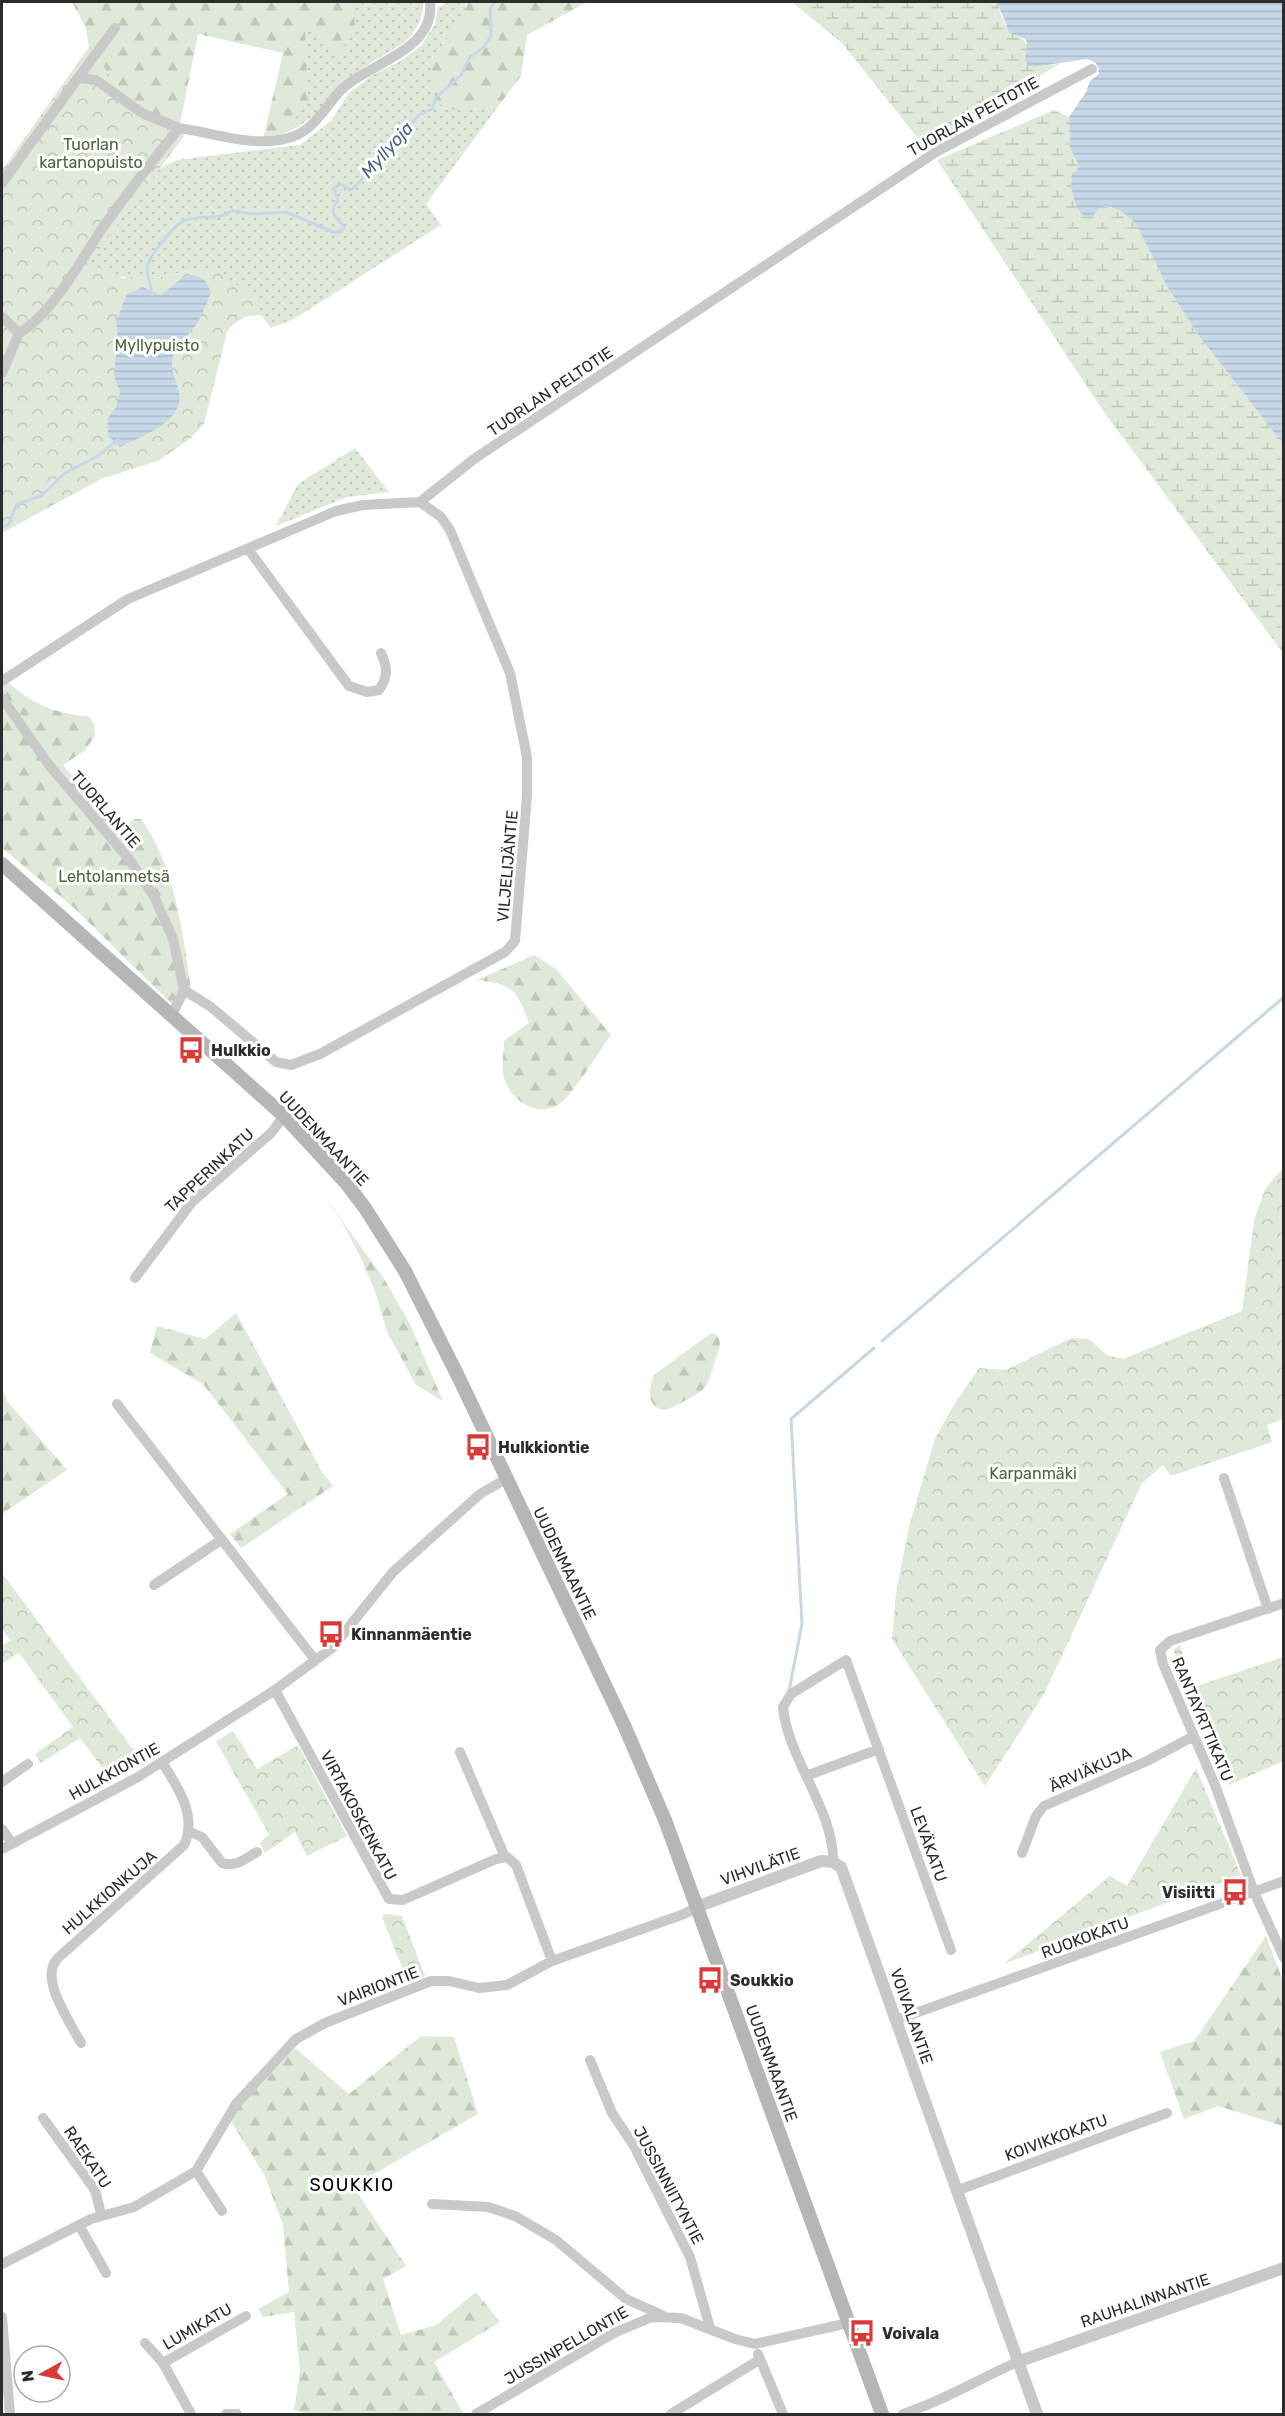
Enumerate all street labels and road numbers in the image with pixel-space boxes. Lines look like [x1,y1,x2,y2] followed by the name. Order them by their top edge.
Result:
[905,73,1042,160] street label: TUORLAN PELTOTIE
[484,343,616,440] street label: TUORLAN PELTOTIE
[67,767,144,852] street label: TUORLANTIE
[493,809,522,923] street label: VILJELIJÄNTIE
[275,1087,372,1190] street label: UUDENMAANTIE
[161,1124,258,1216] street label: TAPPERINKATU
[529,1504,600,1623] street label: UUDENMAANTIE
[1168,1654,1237,1784] street label: RANTAYRTTIKATU
[66,1739,163,1804] street label: HULKKIONTIE
[1046,1743,1134,1796] street label: ÄRVIÄKUJA
[316,1747,401,1883] street label: VIRTAKOSKENKATU
[906,1804,951,1884] street label: LEVÄKATU
[718,1843,802,1890] street label: VIHVILÄTIE
[58,1846,161,1938] street label: HULKKIONKUJA
[1039,1913,1132,1962] street label: RUOKOKATU
[335,1962,421,2011] street label: VAIRIONTIE
[886,1966,937,2067] street label: VOIVALANTIE
[742,2002,801,2124] street label: UUDENMAANTIE
[1002,2110,1110,2165] street label: KOIVIKKOKATU
[60,2123,115,2192] street label: RAEKATU
[629,2123,708,2247] street label: JUSSINNIITYNTIE
[1078,2269,1212,2331] street label: RAUHALINNANTIE
[159,2299,235,2354] street label: LUMIKATU
[501,2302,632,2389] street label: JUSSINPELLONTIE

